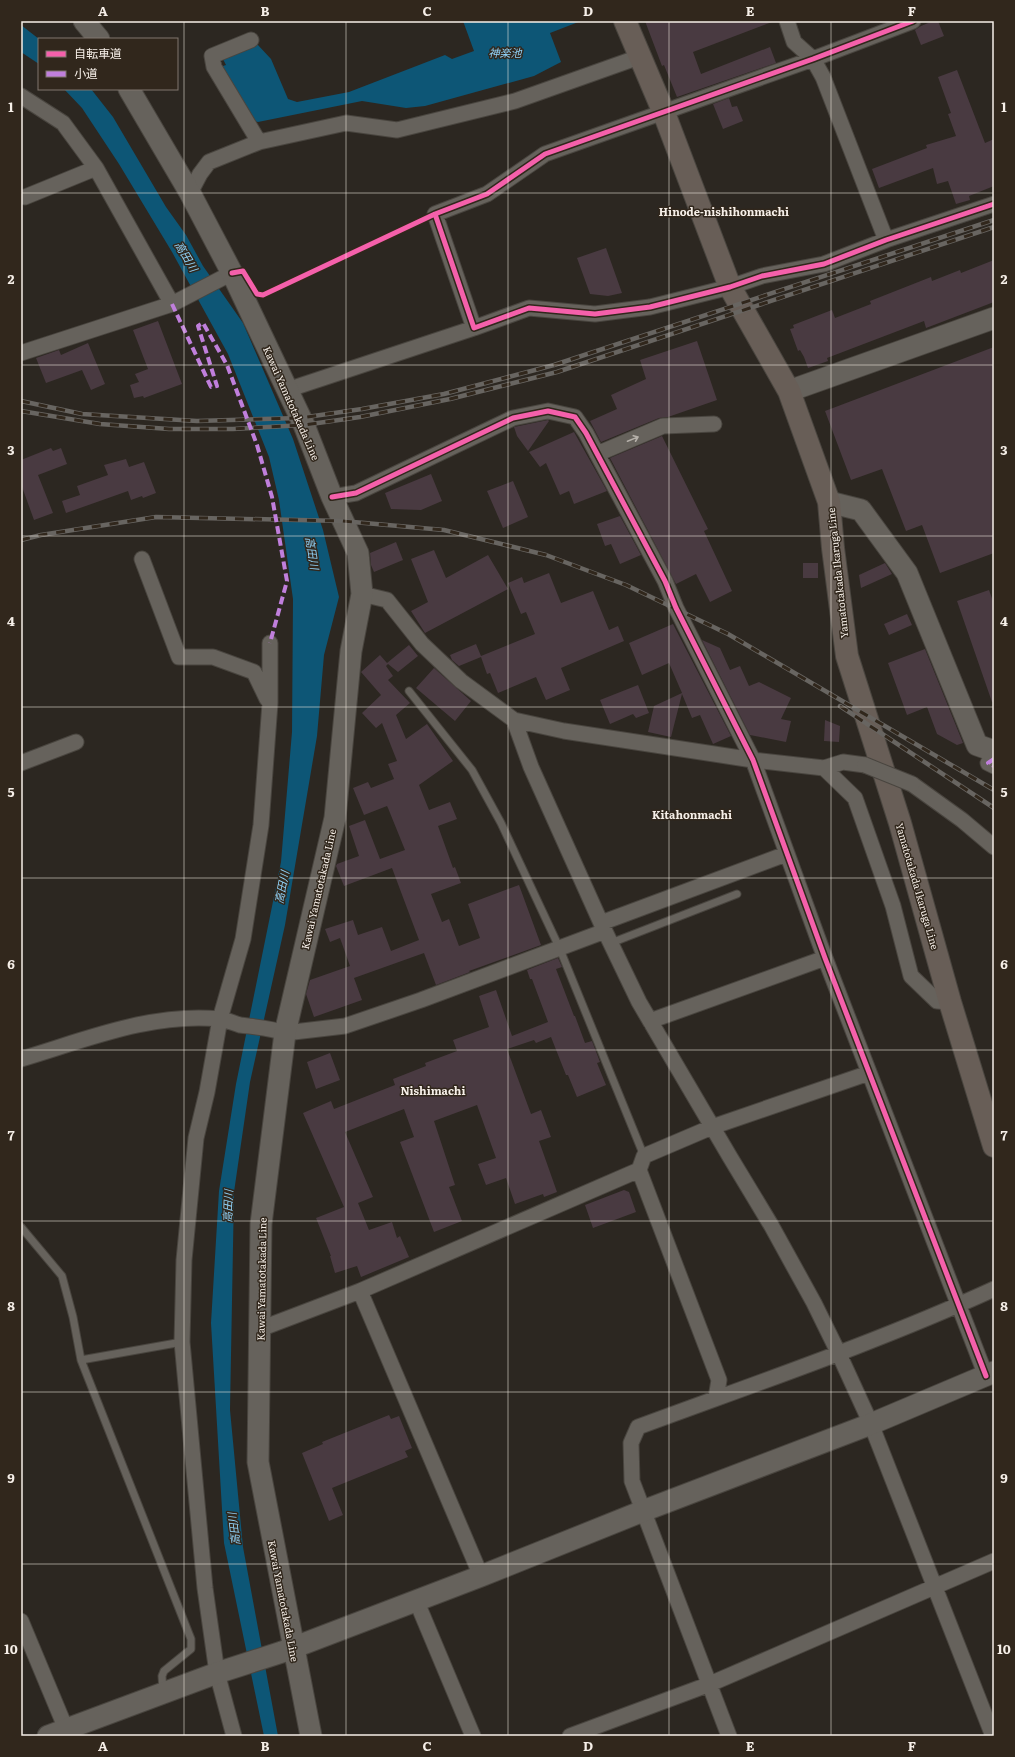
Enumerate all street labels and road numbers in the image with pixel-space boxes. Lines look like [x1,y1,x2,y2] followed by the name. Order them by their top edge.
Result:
[260,344,324,462] street label: Kawai Yamatotakada Line
[823,507,851,639] street label: Yamatotakada Ikaruga Line
[893,821,943,951] street label: Yamatotakada Ikaruga Line
[297,827,339,951] street label: Kawai Yamatotakada Line
[252,1217,270,1341] street label: Kawai Yamatotakada Line
[265,1539,303,1663] street label: Kawai Yamatotakada Line

